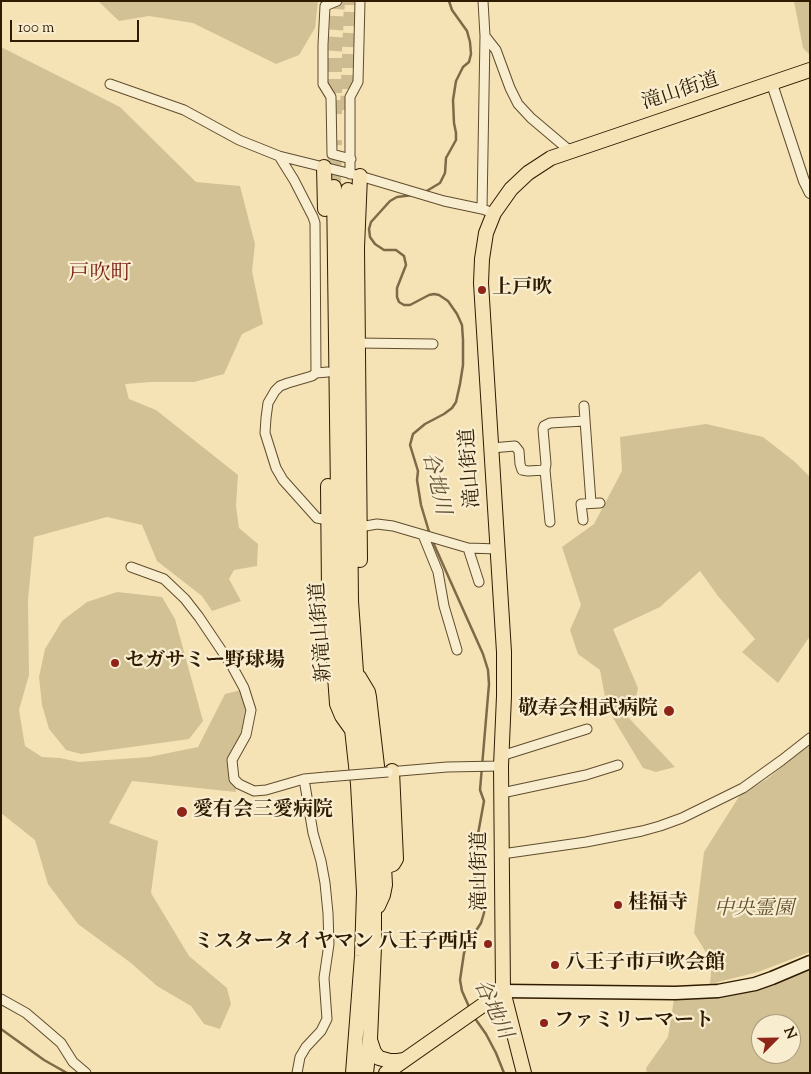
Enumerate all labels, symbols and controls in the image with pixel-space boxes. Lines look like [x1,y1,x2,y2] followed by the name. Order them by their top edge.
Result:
[12,10,141,42] scale bar
[18,18,54,39] text: 100 m
[639,69,723,117] street label: 滝山街道
[69,262,131,288] district label: 戸吹町
[492,278,552,302] place label: 上戸吹
[476,284,488,296] marker: 上戸吹
[457,427,487,509] street label: 滝山街道
[415,450,453,518] water label: 谷地川
[308,581,338,683] street label: 新滝山街道
[125,651,285,675] place label: セガサミー野球場
[109,657,121,669] marker: セガサミー野球場
[518,699,658,723] place label: 敬寿会相武病院
[662,704,676,718] marker: 敬寿会相武病院
[193,800,333,824] place label: 愛有会三愛病院
[175,805,189,819] marker: 愛有会三愛病院
[470,831,494,911] street label: 滝山街道
[628,893,688,917] place label: 桂福寺
[612,899,624,911] marker: 桂福寺
[714,899,794,923] park label: 中央霊園
[194,932,478,956] place label: ミスタータイヤマン 八王子西店
[482,938,494,950] marker: ミスタータイヤマン 八王子西店
[565,953,725,977] place label: 八王子市戸吹会館
[549,959,561,971] marker: 八王子市戸吹会館
[466,976,516,1044] water label: 谷地川
[554,1011,714,1035] place label: ファミリーマート
[751,1014,801,1064] north arrow
[538,1017,550,1029] marker: ファミリーマート
[777,1024,800,1043] text: N

